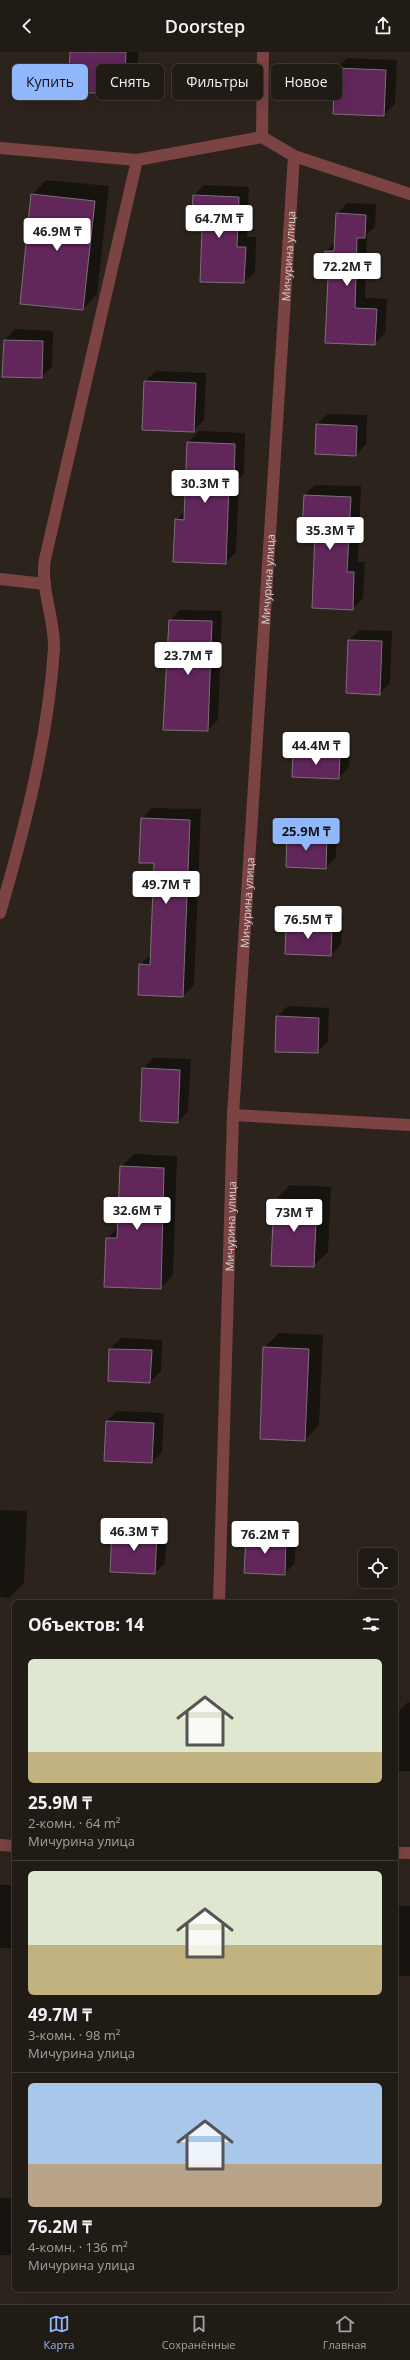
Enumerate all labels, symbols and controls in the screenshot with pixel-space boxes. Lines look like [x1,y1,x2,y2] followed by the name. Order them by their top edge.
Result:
[165,14,245,38] text: Doorstep
[16,15,38,37] icon: back
[372,15,394,37] icon: share
[12,64,88,100] chip: Купить
[96,64,164,100] chip: Снять
[172,64,263,100] chip: Фильтры
[271,64,342,100] chip: Новое
[182,205,256,239] pin: 64.7M ₸
[195,209,243,227] text: 64.7M ₸
[277,210,298,302] street label: Мичурина улица
[20,218,94,252] pin: 46.9M ₸
[33,222,81,240] text: 46.9M ₸
[310,253,384,287] pin: 72.2M ₸
[323,257,371,275] text: 72.2M ₸
[168,470,242,504] pin: 30.3M ₸
[181,474,229,492] text: 30.3M ₸
[293,517,367,551] pin: 35.3M ₸
[306,521,354,539] text: 35.3M ₸
[257,534,277,625] street label: Мичурина улица
[151,642,225,676] pin: 23.7M ₸
[164,646,212,664] text: 23.7M ₸
[279,732,353,766] pin: 44.4M ₸
[292,736,340,754] text: 44.4M ₸
[269,818,343,852] pin: 25.9M ₸
[282,822,330,840] text: 25.9M ₸
[236,857,257,948] street label: Мичурина улица
[129,871,203,905] pin: 49.7M ₸
[142,875,190,893] text: 49.7M ₸
[271,906,345,940] pin: 76.5M ₸
[284,910,332,928] text: 76.5M ₸
[221,1181,239,1272] street label: Мичурина улица
[100,1197,174,1231] pin: 32.6M ₸
[266,1199,322,1233] pin: 73M ₸
[113,1201,161,1219] text: 32.6M ₸
[275,1203,313,1221] text: 73M ₸
[97,1518,171,1552] pin: 46.3M ₸
[228,1521,302,1555] pin: 76.2M ₸
[110,1522,158,1540] text: 46.3M ₸
[241,1525,289,1543] text: 76.2M ₸
[358,1548,398,1588] map controls
[358,1548,398,1588] button: locate
[28,1613,144,1636] text: Объектов: 14
[360,1613,382,1635] icon: filters
[169,1685,241,1757] icon: home
[28,1791,92,1814] text: 25.9M ₸
[28,1814,120,1832] text: 2-комн. · 64 m²
[28,1832,135,1850] text: Мичурина улица
[169,1897,241,1969] icon: home
[28,2003,92,2026] text: 49.7M ₸
[28,2026,120,2044] text: 3-комн. · 98 m²
[28,2044,135,2062] text: Мичурина улица
[169,2109,241,2181] icon: home
[28,2215,92,2238] text: 76.2M ₸
[28,2238,128,2256] text: 4-комн. · 136 m²
[28,2256,135,2274] text: Мичурина улица
[44,2313,74,2352] tab: Карта
[162,2313,236,2352] tab: Сохранённые
[323,2313,366,2352] tab: Главная

